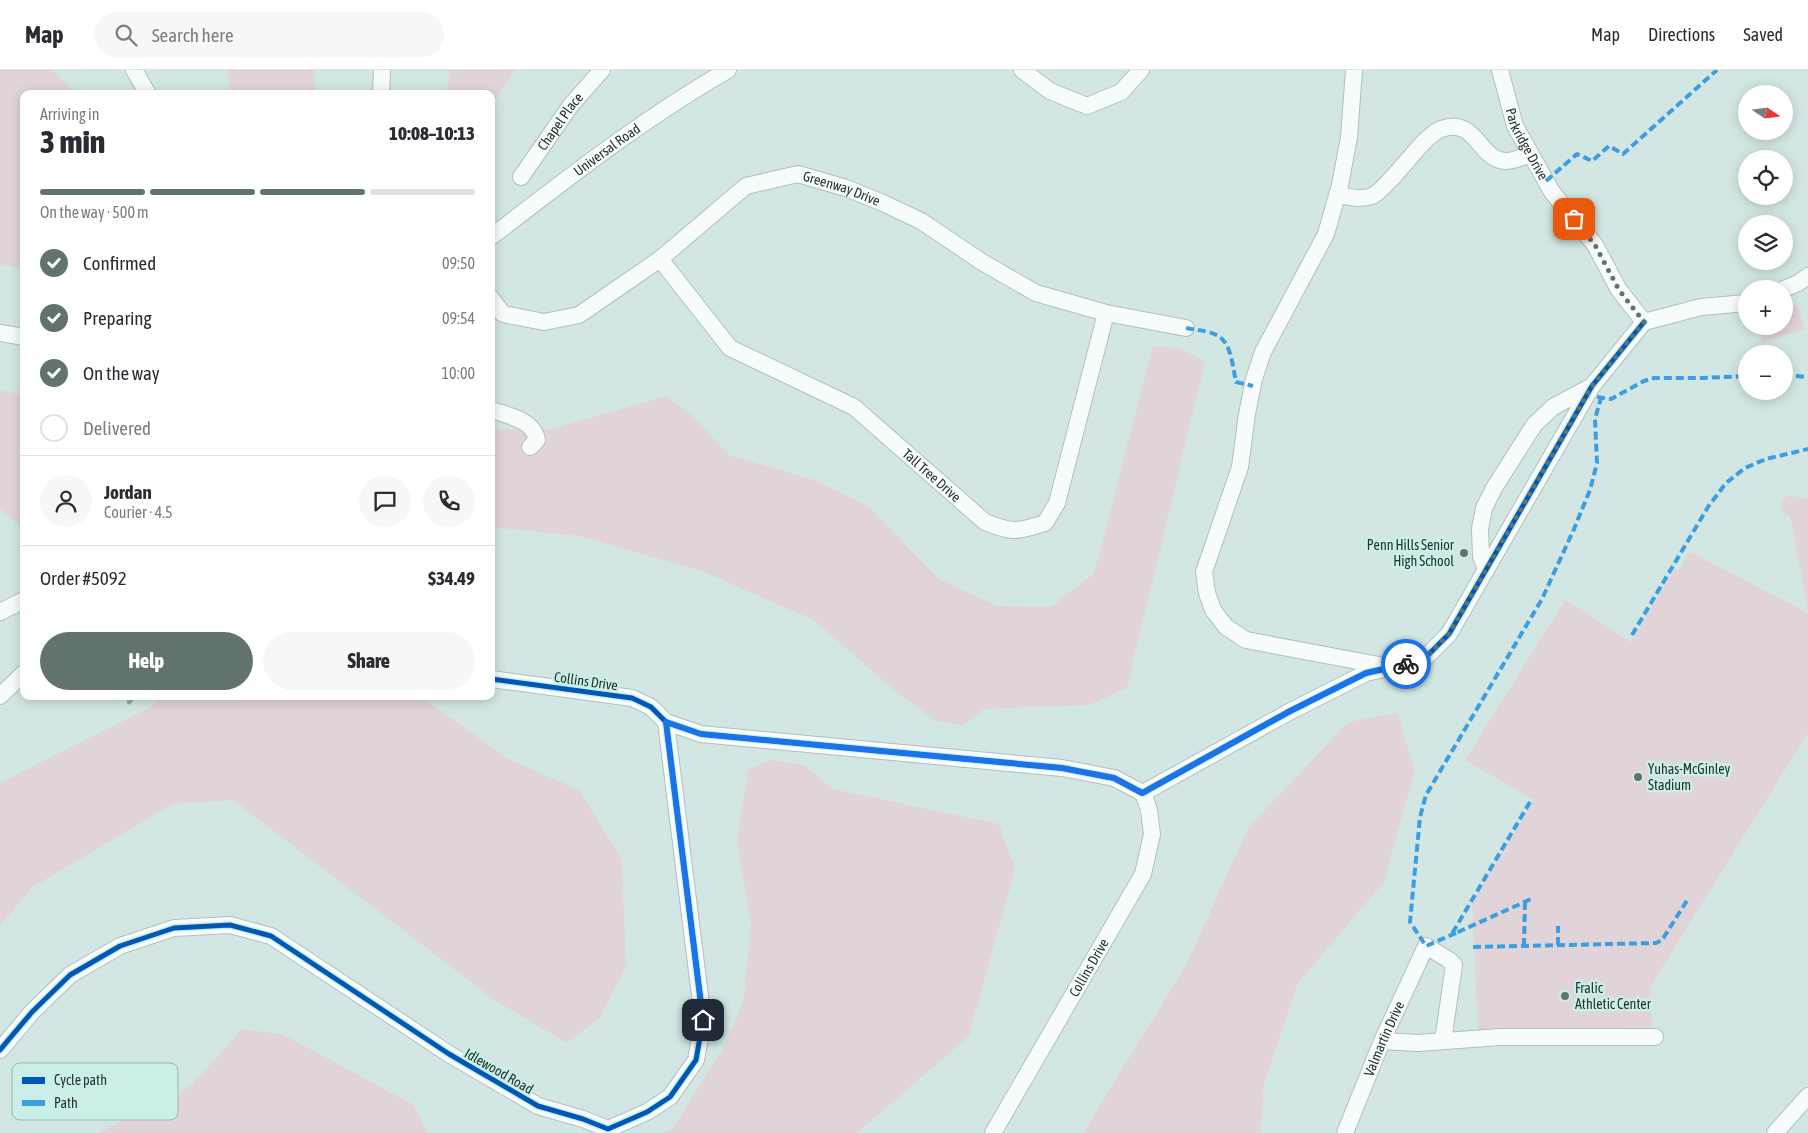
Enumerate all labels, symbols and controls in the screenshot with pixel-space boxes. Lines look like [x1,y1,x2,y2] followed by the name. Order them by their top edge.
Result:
[94,12,444,57] search box
[25,21,64,48] text: Map
[112,21,140,49] icon: search
[152,24,234,46] text: Search here
[1591,24,1620,45] text: Map
[1648,24,1715,45] text: Directions
[1743,24,1783,45] text: Saved
[1738,85,1792,140] north arrow
[1738,85,1793,400] map controls
[534,89,586,153] street label: Chapel Place
[40,105,100,123] text: Arriving in
[1503,106,1551,183] street label: Parkridge Drive
[570,120,643,179] street label: Universal Road
[389,122,475,144] text: 10:08–10:13
[40,123,105,160] text: 3 min
[1738,150,1793,205] button: locate
[801,168,883,209] street label: Greenway Drive
[1553,198,1595,240] pin
[40,203,149,221] text: On the way · 500 m
[1560,205,1588,233] icon: bag
[1738,215,1793,270] button: layers
[40,249,68,277] icon: check
[83,252,156,274] text: Confirmed
[442,254,475,272] text: 09:50
[1738,280,1793,335] button: +
[40,304,68,332] icon: check
[83,307,152,329] text: Preparing
[442,309,475,327] text: 09:54
[1738,345,1793,400] button: −
[40,359,68,387] icon: check
[83,362,160,384] text: On the way
[441,364,475,382] text: 10:00
[83,417,151,439] text: Delivered
[899,445,964,505] street label: Tall Tree Drive
[40,475,92,527] button: person
[359,475,411,527] button: chat
[423,475,475,527] button: phone
[104,481,152,503] text: Jordan
[104,503,173,521] text: Courier · 4.5
[1367,537,1455,569] place label: Penn Hills Senior High School
[1458,547,1470,559] marker: Penn Hills Senior High School
[40,567,127,589] text: Order #5092
[428,567,475,589] text: $34.49
[40,632,253,690] button: Help
[263,632,475,690] button: Share
[1381,639,1431,689] courier
[1392,650,1420,678] icon: bike
[553,669,619,693] street label: Collins Drive
[1648,761,1731,793] place label: Yuhas-McGinley Stadium
[1632,771,1644,783] marker: Yuhas-McGinley Stadium
[1066,936,1112,1000] street label: Collins Drive
[1575,980,1652,1012] place label: Fralic Athletic Center
[1559,990,1571,1002] marker: Fralic Athletic Center
[682,999,724,1041] pin
[1361,999,1407,1079] street label: Valmartin Drive
[689,1006,717,1034] icon: home
[462,1045,536,1097] street label: Idlewood Road
[12,1063,178,1120] legend
[54,1072,107,1088] text: Cycle path
[54,1095,78,1111] text: Path

